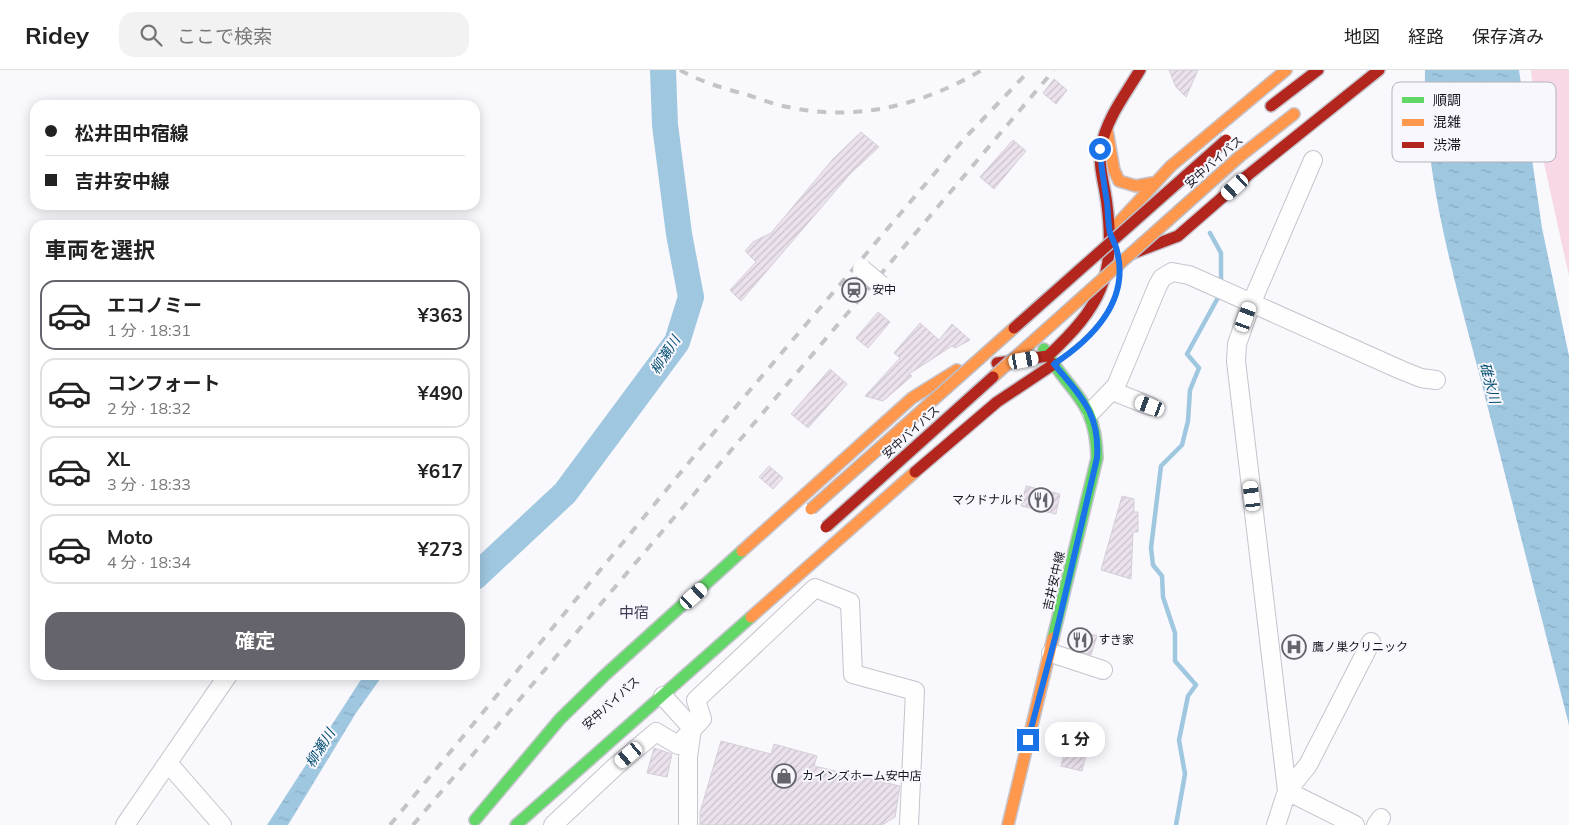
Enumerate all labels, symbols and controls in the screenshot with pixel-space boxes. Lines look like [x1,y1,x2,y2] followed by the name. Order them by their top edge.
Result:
[119,12,469,57] search box
[25,20,89,50] text: Ridey
[137,21,165,49] icon: search
[177,24,272,48] text: ここで検索
[1344,25,1380,48] text: 地図
[1408,25,1444,48] text: 経路
[1472,25,1544,48] text: 保存済み
[1392,82,1556,162] legend
[1433,91,1461,109] text: 順調
[1433,113,1461,131] text: 混雑
[75,121,189,145] text: 松井田中宿線
[1182,132,1246,191] street label: 安中バイパス
[1433,136,1461,154] text: 渋滞
[1089,138,1111,160] route start
[75,169,170,193] text: 吉井安中線
[1218,171,1251,203] car
[45,236,155,264] text: 車両を選択
[841,277,867,303] station icon: 安中
[872,282,896,297] place label: 安中
[47,293,92,338] icon: car
[107,293,202,317] text: エコノミー
[1233,300,1258,334] car
[417,303,463,327] text: ¥363
[107,320,191,340] text: 1 分 · 18:31
[646,331,685,378] water label: 柳瀬川
[1007,350,1040,370] car
[1476,360,1505,408] water label: 碓氷川
[47,371,92,416] icon: car
[107,371,220,395] text: コンフォート
[417,381,463,405] text: ¥490
[1133,394,1166,418] car
[107,398,191,418] text: 2 分 · 18:32
[879,402,942,461] street label: 安中バイパス
[107,447,130,471] text: XL
[47,449,92,494] icon: car
[417,459,463,483] text: ¥617
[107,474,191,494] text: 3 分 · 18:33
[1242,480,1261,512] car
[1028,487,1054,513] restaurant icon: マクドナルド
[952,492,1024,507] place label: マクドナルド
[107,525,153,549] text: Moto
[47,527,92,572] icon: car
[417,537,463,561] text: ¥273
[1039,550,1068,612] street label: 吉井安中線
[107,552,191,572] text: 4 分 · 18:34
[677,580,710,612] car
[619,603,649,622] district label: 中宿
[45,612,465,670] button: 確定
[1067,627,1093,653] restaurant icon: すき家
[1098,632,1134,647] place label: すき家
[1281,634,1307,660] hospital icon: 鷹ノ巣クリニック
[1312,639,1408,654] place label: 鷹ノ巣クリニック
[579,673,642,732] street label: 安中バイパス
[1046,722,1106,758] callout: 1 分
[301,724,340,771] water label: 柳瀬川
[1017,729,1039,751] route end
[1060,729,1090,749] text: 1 分
[612,740,645,770] car
[771,763,797,789] shop icon: カインズホーム安中店
[802,768,921,783] place label: カインズホーム安中店

